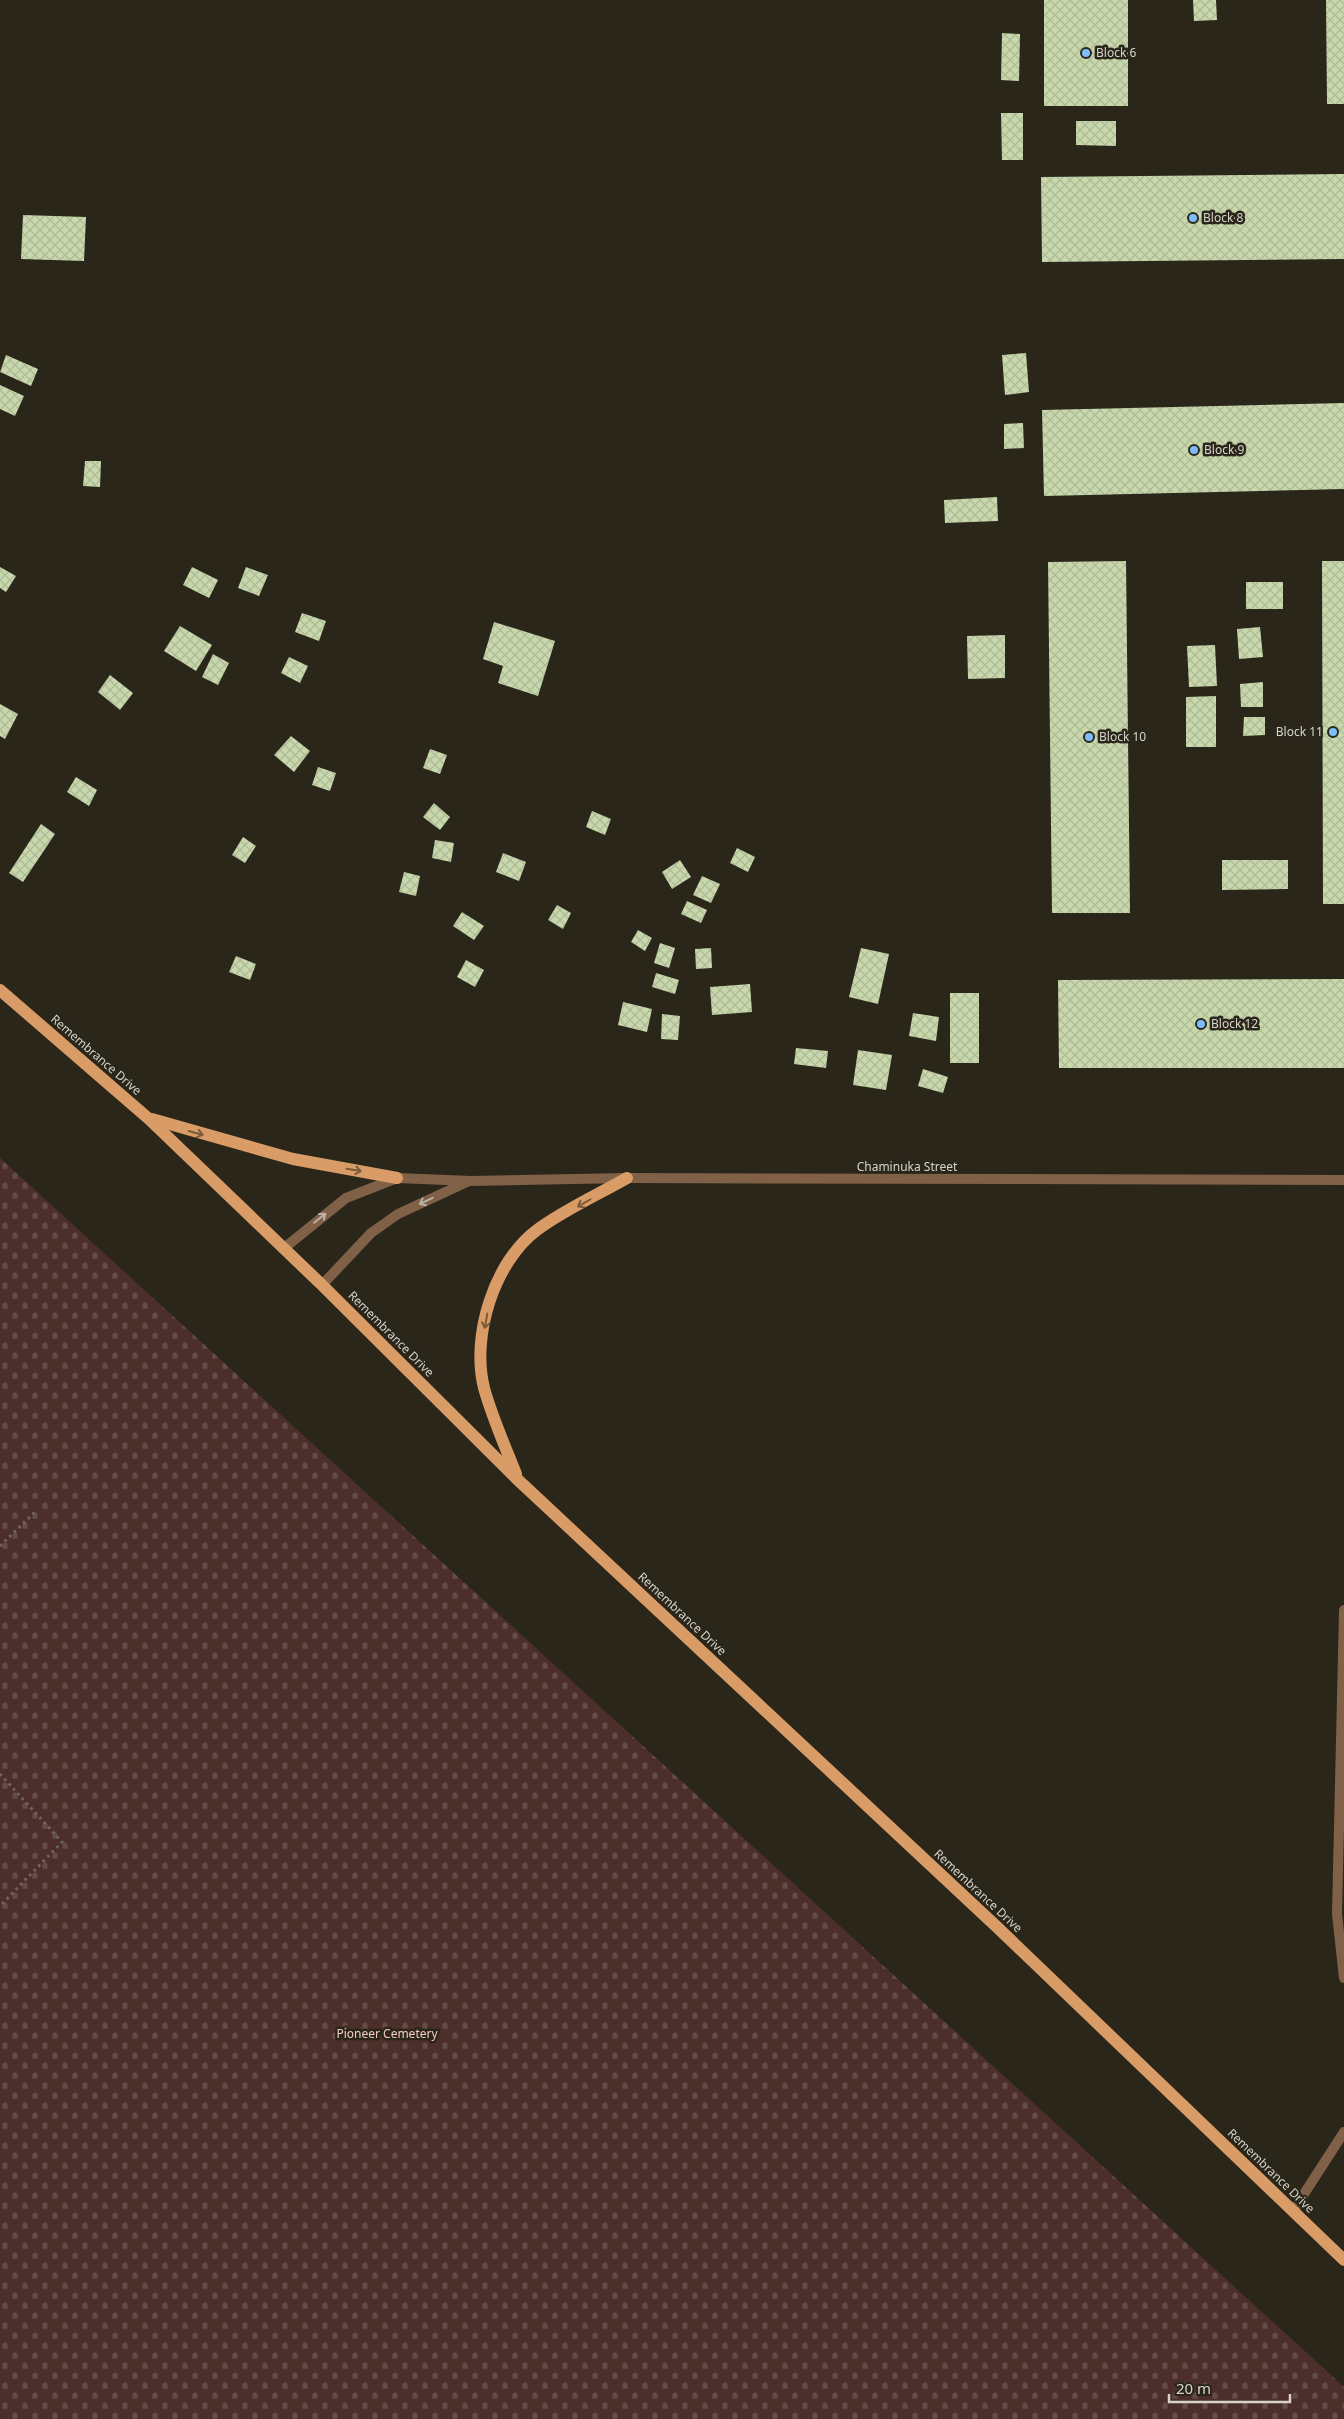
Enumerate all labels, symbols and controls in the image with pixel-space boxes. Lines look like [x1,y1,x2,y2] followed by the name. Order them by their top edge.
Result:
[1096,44,1136,61] place label: Block 6
[1080,47,1092,59] marker: Block 6
[1203,209,1243,226] place label: Block 8
[1187,212,1199,224] marker: Block 8
[1204,441,1244,458] place label: Block 9
[1188,444,1200,456] marker: Block 9
[1276,723,1323,740] place label: Block 11
[1327,726,1339,738] marker: Block 11
[1099,728,1146,745] place label: Block 10
[1083,731,1095,743] marker: Block 10
[47,1010,145,1099] street label: Remembrance Drive
[1211,1015,1258,1032] place label: Block 12
[1195,1018,1207,1030] marker: Block 12
[188,1128,204,1138] one-way arrow
[857,1158,958,1175] street label: Chaminuka Street
[346,1166,362,1176] one-way arrow
[419,1197,434,1206] one-way arrow
[578,1198,592,1208] one-way arrow
[313,1212,326,1223] one-way arrow
[345,1287,438,1380] street label: Remembrance Drive
[480,1313,490,1329] one-way arrow
[634,1568,730,1659] street label: Remembrance Drive
[930,1845,1026,1936] street label: Remembrance Drive
[336,2025,438,2042] park label: Pioneer Cemetery
[1224,2125,1319,2217] street label: Remembrance Drive
[1169,2372,1290,2404] scale bar
[1176,2378,1211,2398] text: 20 m

